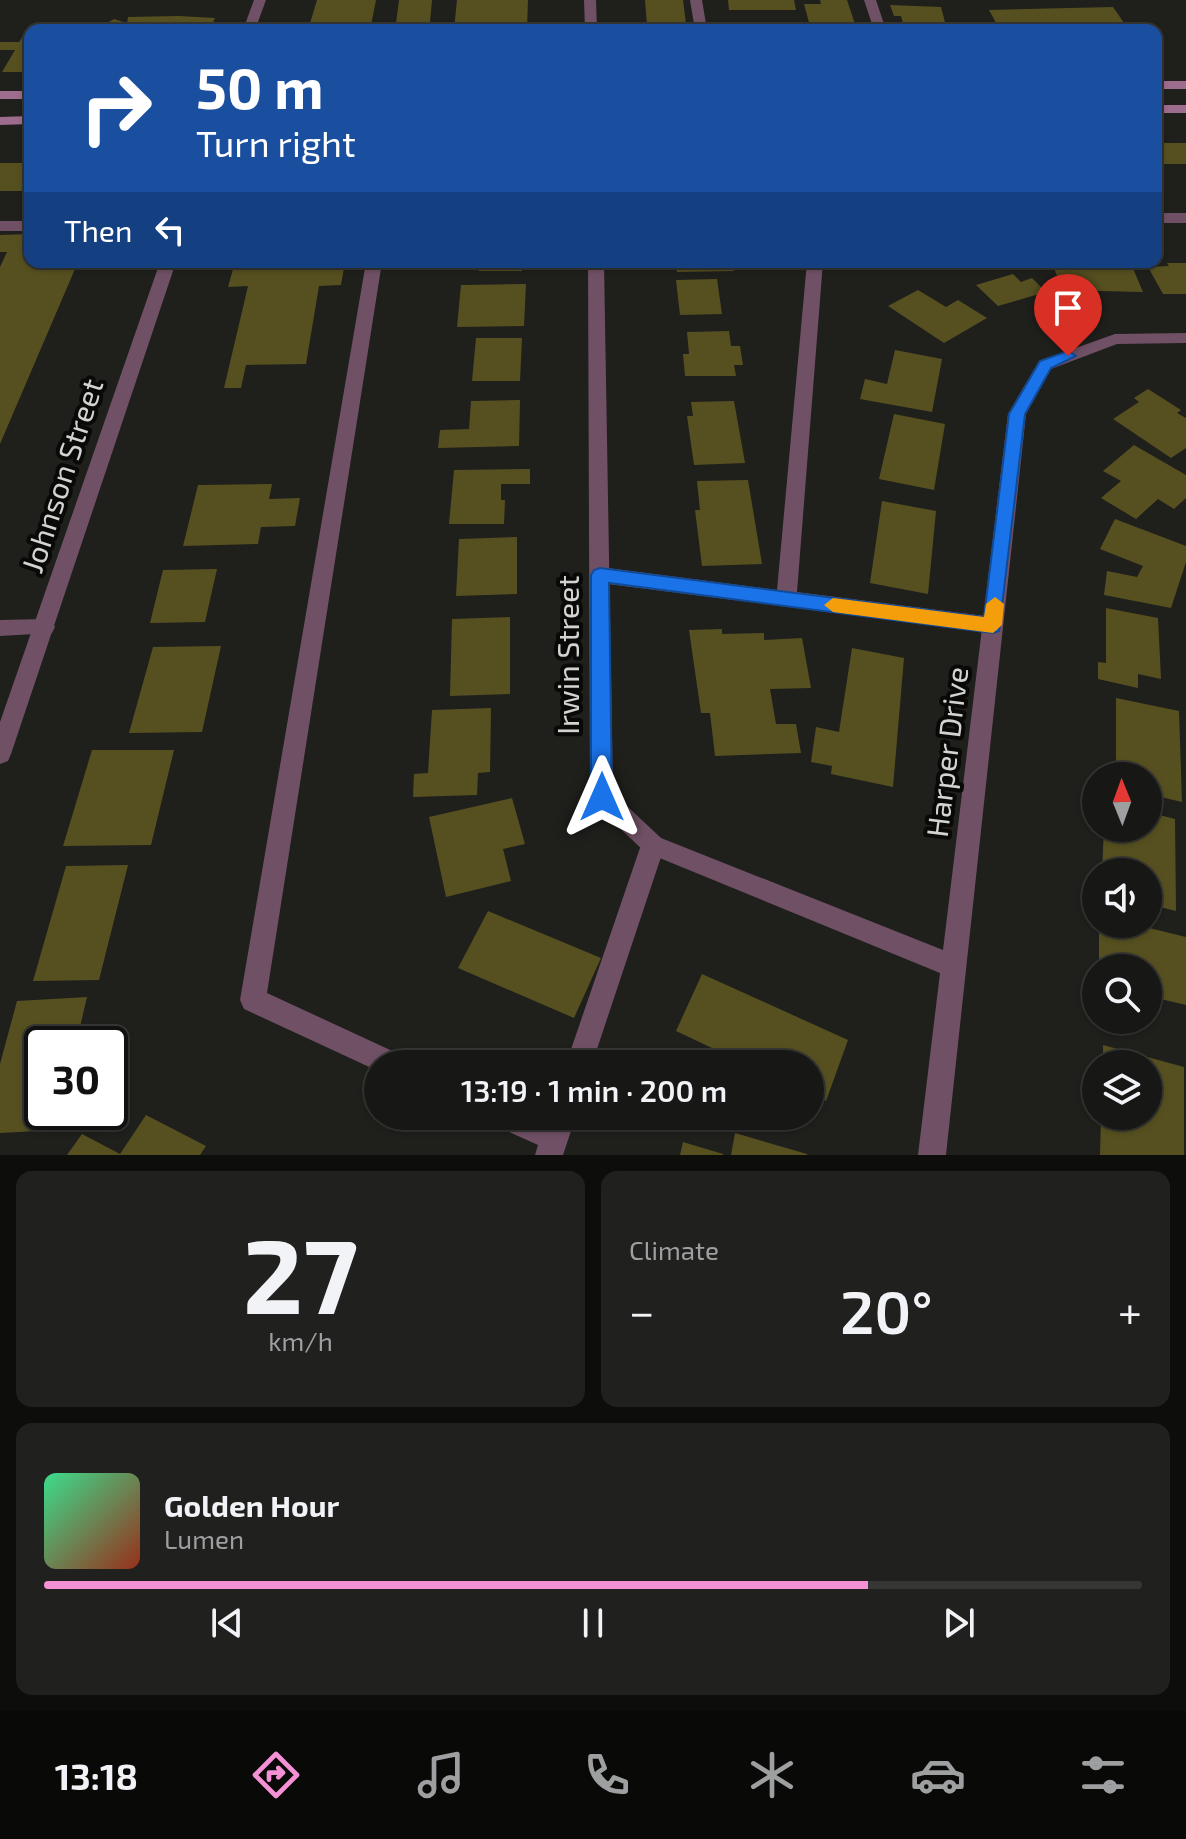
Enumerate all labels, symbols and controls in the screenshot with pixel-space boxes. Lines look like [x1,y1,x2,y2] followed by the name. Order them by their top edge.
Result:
[196,53,324,120] text: 50 m
[64,56,168,160] icon: right
[196,121,356,164] text: Turn right
[148,208,192,252] icon: left
[64,212,132,248] text: Then
[1034,274,1102,356] pin
[1046,286,1090,330] icon: arrive
[13,374,109,577] street label: Johnson Street
[549,575,585,735] street label: Irwin Street
[918,665,974,839] street label: Harper Drive
[560,755,644,839] position arrow
[1082,762,1162,842] north arrow
[1082,762,1162,1130] map controls
[1082,858,1162,938] button: sound
[1082,954,1162,1034] button: search
[24,1026,128,1130] speed limit sign: 30
[1082,1050,1162,1130] button: layers
[461,1072,727,1108] text: 13:19 · 1 min · 200 m
[243,1210,358,1335] text: 27
[629,1234,719,1265] text: Climate
[840,1274,933,1346] text: 20°
[629,1284,655,1337] text: −
[1118,1284,1142,1337] text: +
[268,1325,333,1356] text: km/h
[164,1487,339,1523] text: Golden Hour
[164,1523,244,1554] text: Lumen
[205,1601,249,1645] icon: previous
[571,1601,615,1645] icon: pause
[937,1601,981,1645] icon: next
[248,1747,304,1803] icon: directions
[413,1747,469,1803] icon: music
[579,1747,635,1803] icon: phone
[744,1747,800,1803] icon: climate
[910,1747,966,1803] icon: car
[1075,1747,1131,1803] icon: filters
[55,1754,138,1797] text: 13:18

